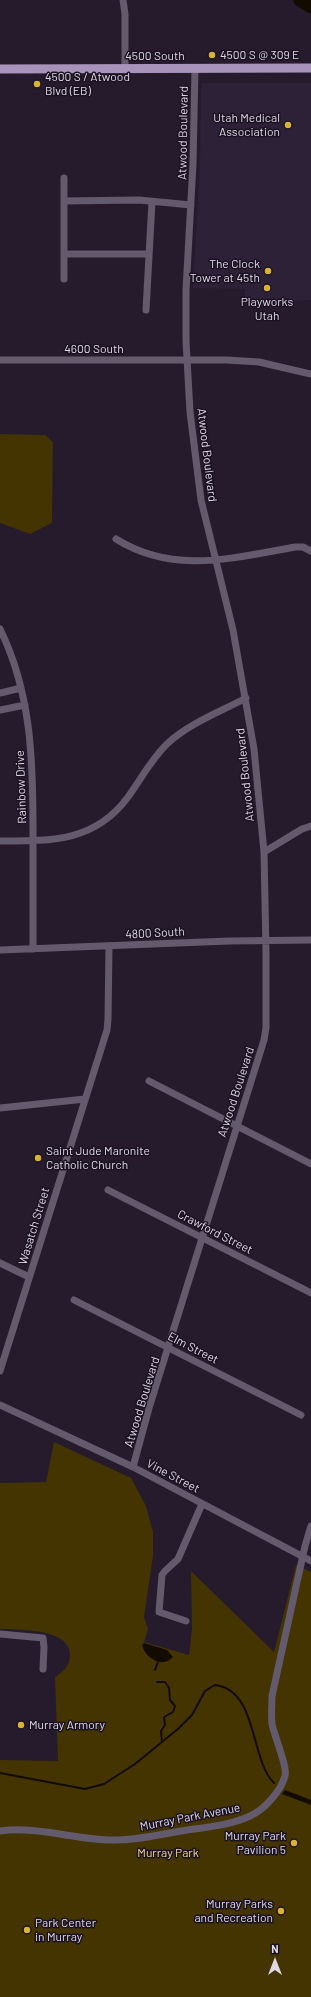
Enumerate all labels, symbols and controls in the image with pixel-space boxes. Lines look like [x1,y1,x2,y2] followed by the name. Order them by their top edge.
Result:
[220,48,299,62] place label: 4500 S @ 309 E
[125,49,185,63] street label: 4500 South
[207,50,217,60] marker: 4500 S @ 309 E
[45,70,130,98] place label: 4500 S / Atwood Blvd (EB)
[32,79,42,89] marker: 4500 S / Atwood Blvd (EB)
[175,86,191,180] street label: Atwood Boulevard
[213,111,280,139] place label: Utah Medical Association
[283,120,293,130] marker: Utah Medical Association
[190,257,260,285] place label: The Clock Tower at 45th
[263,266,273,276] marker: The Clock Tower at 45th
[262,283,272,293] marker: Playworks Utah
[241,295,293,323] place label: Playworks Utah
[64,342,124,356] street label: 4600 South
[194,407,220,503] street label: Atwood Boulevard
[233,727,257,823] street label: Atwood Boulevard
[13,750,29,824] street label: Rainbow Drive
[125,924,185,942] street label: 4800 South
[215,1045,257,1139] street label: Atwood Boulevard
[46,1144,150,1172] place label: Saint Jude Maronite Catholic Church
[33,1153,43,1163] marker: Saint Jude Maronite Catholic Church
[15,1186,53,1266] street label: Wasatch Street
[175,1207,255,1257] street label: Crawford Street
[165,1329,221,1367] street label: Elm Street
[121,1355,163,1449] street label: Atwood Boulevard
[144,1456,202,1496] street label: Vine Street
[29,1718,105,1732] place label: Murray Armory
[16,1720,26,1730] marker: Murray Armory
[139,1800,241,1834] street label: Murray Park Avenue
[225,1829,286,1857] place label: Murray Park Pavilion 5
[289,1838,299,1848] marker: Murray Park Pavilion 5
[137,1846,199,1860] park label: Murray Park
[194,1897,273,1925] place label: Murray Parks and Recreation
[276,1906,286,1916] marker: Murray Parks and Recreation
[35,1916,96,1944] place label: Park Center in Murray
[22,1925,32,1935] marker: Park Center in Murray
[255,1941,295,1981] north arrow
[271,1942,279,1955] text: N

